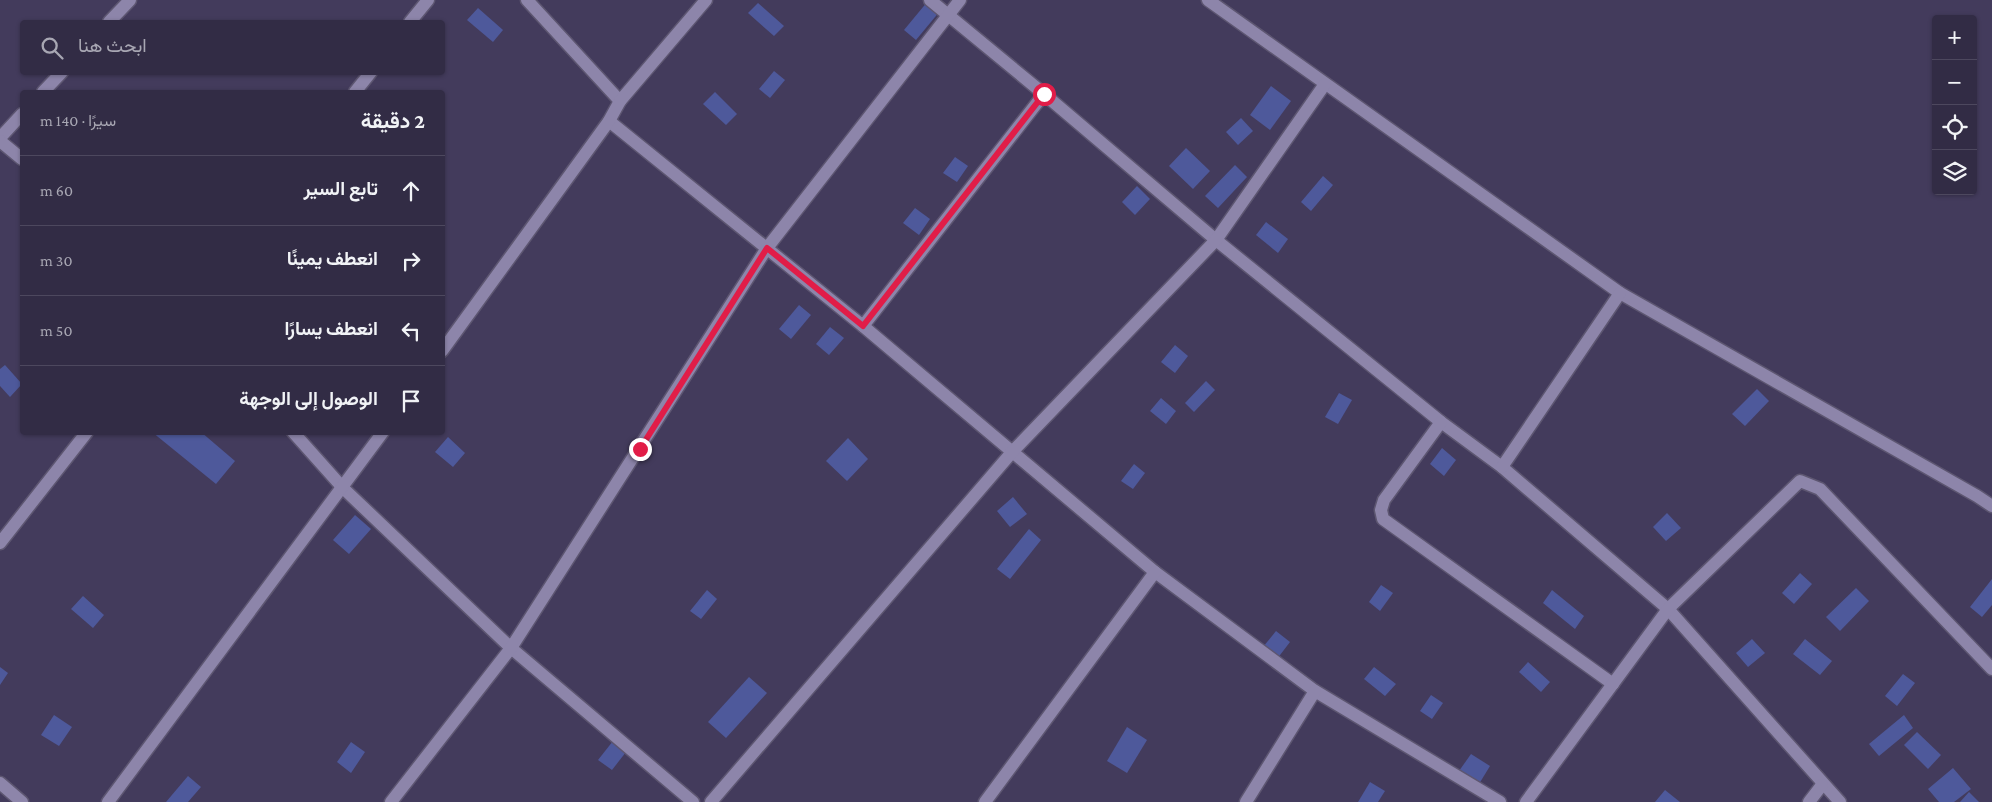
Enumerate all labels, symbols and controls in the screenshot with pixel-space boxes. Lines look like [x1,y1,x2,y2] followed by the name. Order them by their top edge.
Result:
[1932,15,1977,195] map controls
[1932,15,1977,60] button: +
[20,20,445,75] search box
[38,34,66,62] icon: search
[78,35,147,56] text: ابحث هنا
[1932,60,1977,105] button: −
[1033,83,1056,106] route start
[1932,105,1977,150] button: locate
[361,109,425,133] text: 2 دقيقة
[40,112,116,129] text: سيرًا · 140 m
[1932,150,1977,195] button: layers
[397,177,425,205] icon: ahead
[303,178,378,199] text: تابع السير
[40,182,73,199] text: 60 m
[397,247,425,275] icon: right
[287,248,378,269] text: انعطف يمينًا
[40,252,73,269] text: 30 m
[397,317,425,345] icon: left
[284,318,378,339] text: انعطف يسارًا
[40,322,72,339] text: 50 m
[397,387,425,415] icon: arrive
[239,388,378,409] text: الوصول إلى الوجهة
[629,438,652,461] route end

